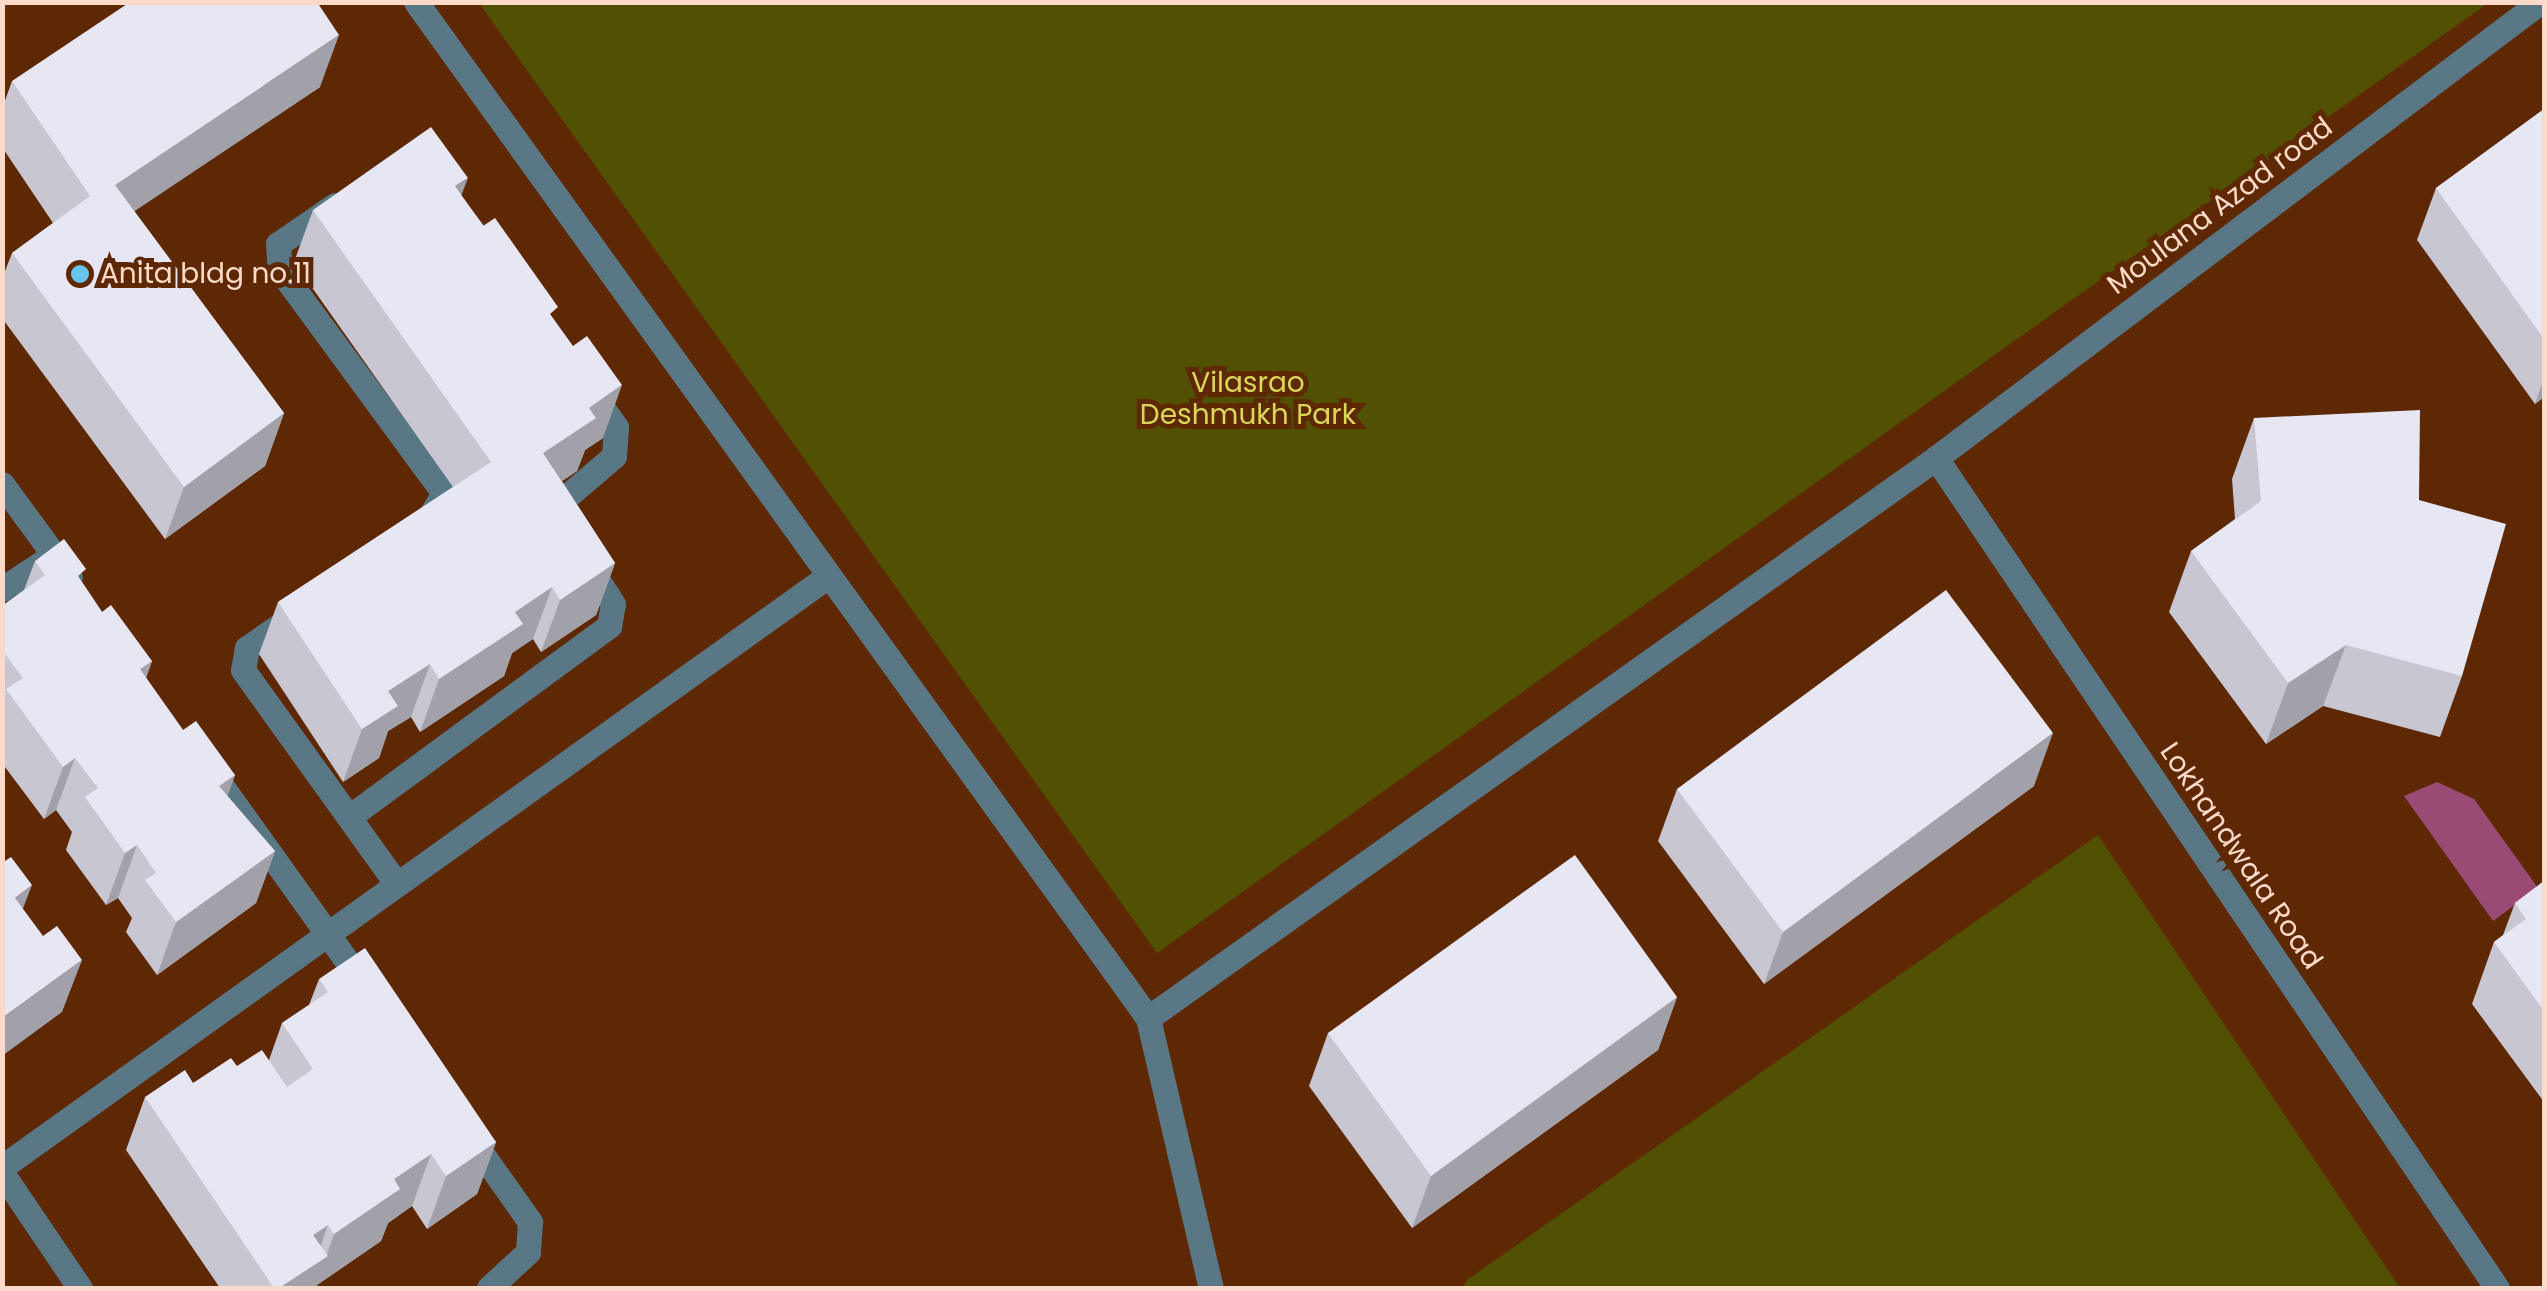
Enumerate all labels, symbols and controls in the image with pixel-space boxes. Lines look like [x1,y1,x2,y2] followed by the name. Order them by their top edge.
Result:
[2101,110,2339,302] street label: Moulana Azad road
[100,257,311,291] place label: Anita bldg no.11
[69,263,91,285] marker: Anita bldg no.11
[1140,366,1356,432] park label: Vilasrao Deshmukh Park
[2153,736,2329,976] street label: Lokhandwala Road

